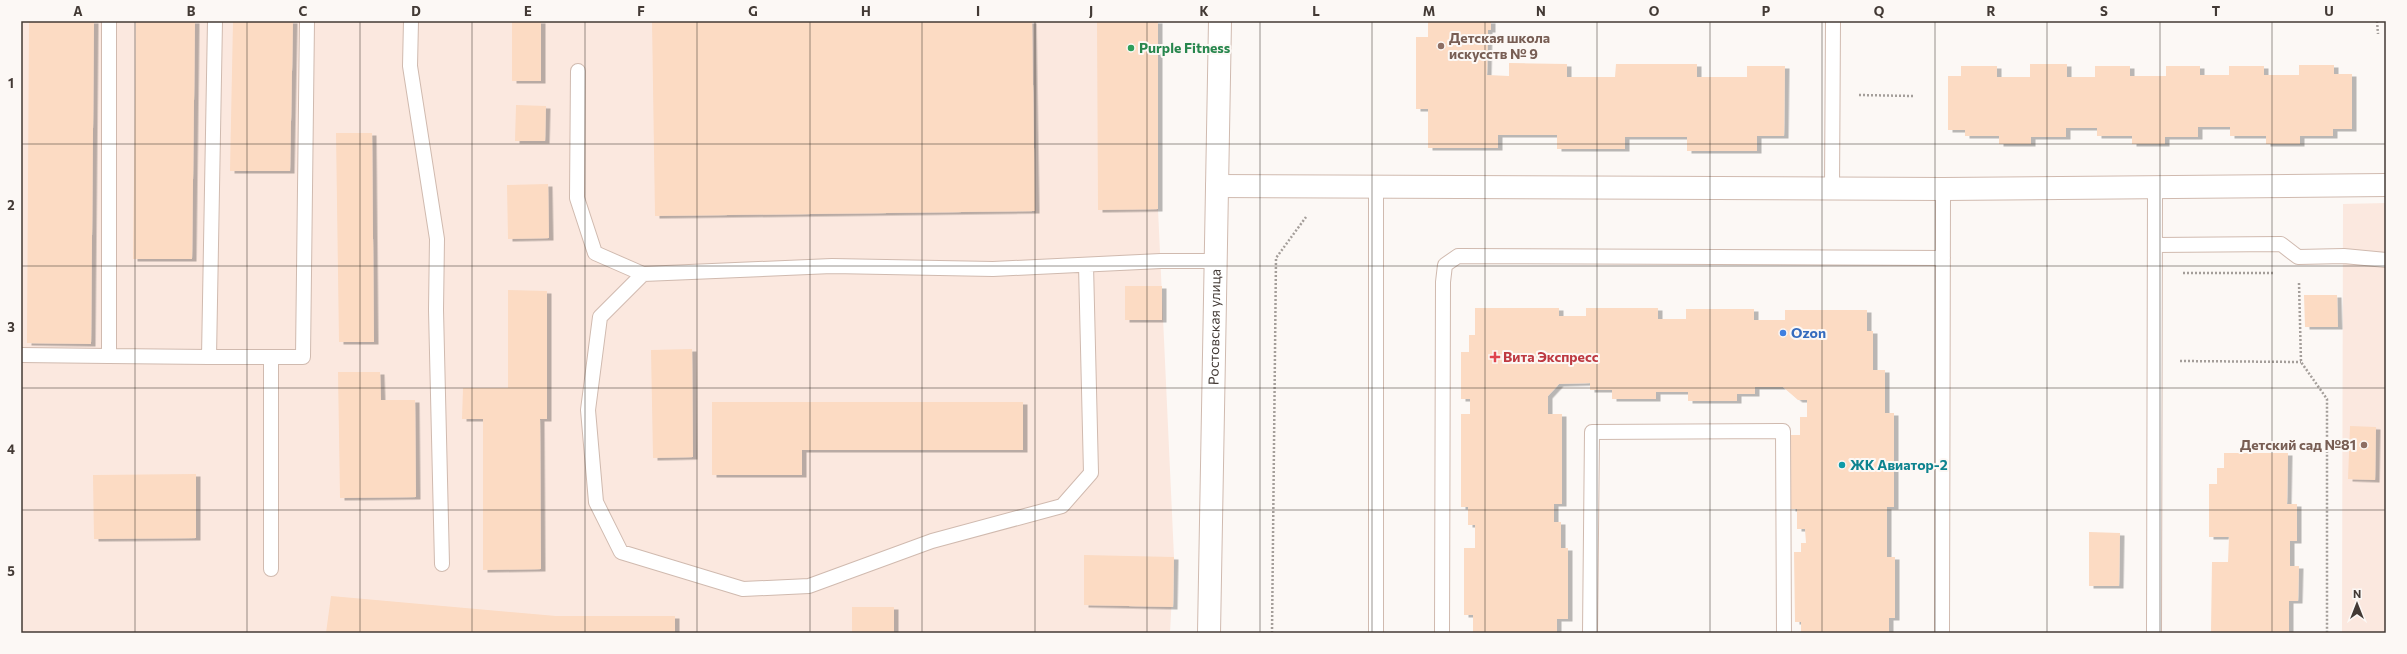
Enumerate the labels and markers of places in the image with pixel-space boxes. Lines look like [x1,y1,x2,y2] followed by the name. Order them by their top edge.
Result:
[1449,29,1550,62] place label: Детская школа искусств № 9
[1139,39,1231,56] place label: Purple Fitness
[1436,41,1446,51] marker: Детская школа искусств № 9
[1126,43,1136,53] marker: Purple Fitness
[1791,324,1826,341] place label: Ozon
[1778,328,1788,338] marker: Ozon
[1503,348,1599,365] place label: Вита Экспресс
[1490,352,1500,362] marker: Вита Экспресс
[2240,436,2356,453] place label: Детский сад №81
[2359,440,2369,450] marker: Детский сад №81
[1850,456,1948,473] place label: ЖК Авиатор-2
[1837,460,1847,470] marker: ЖК Авиатор-2

